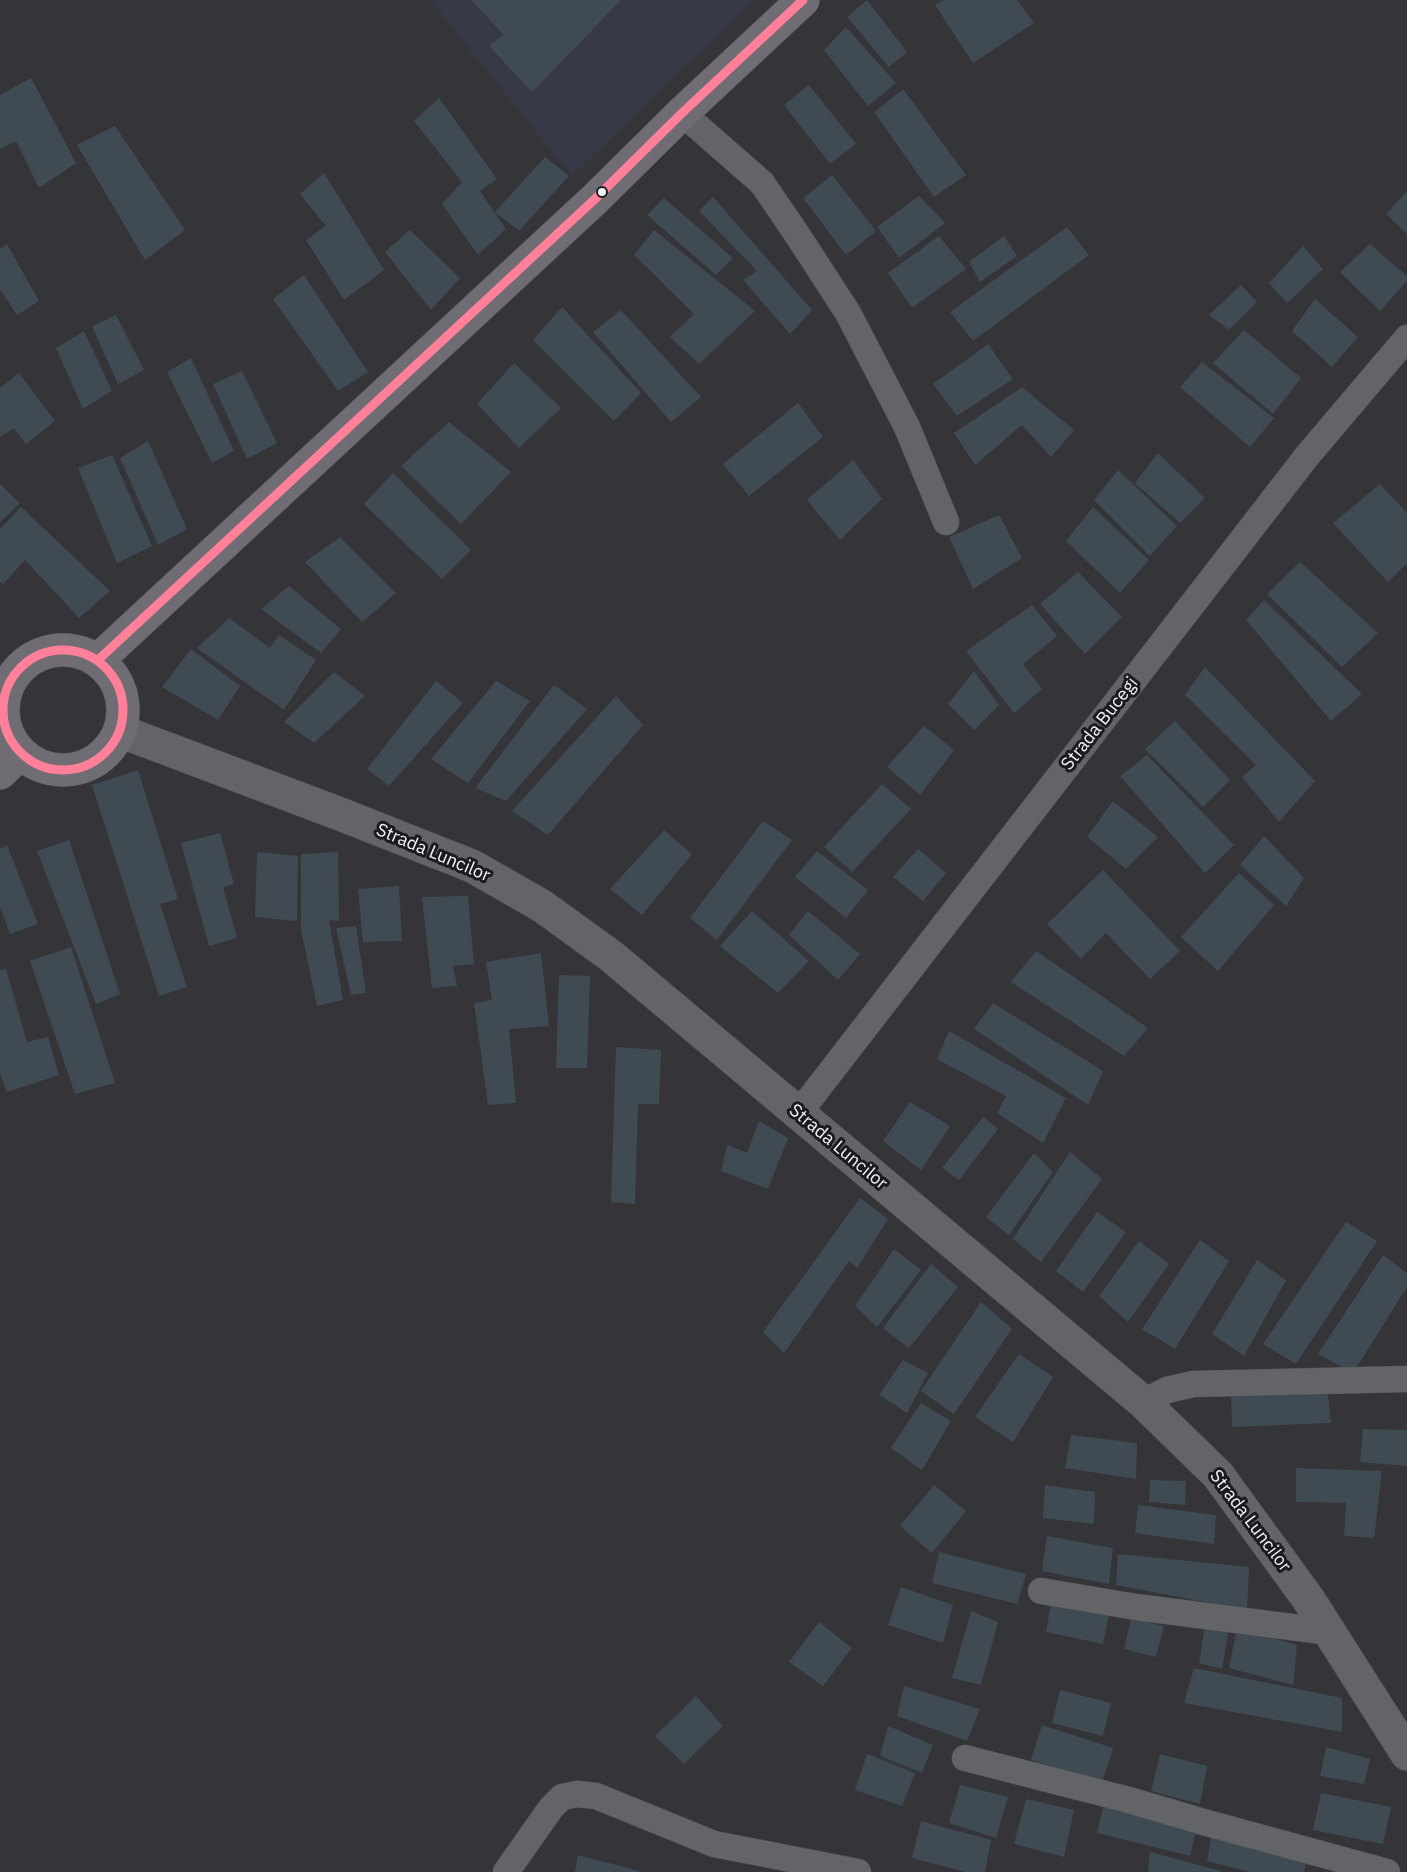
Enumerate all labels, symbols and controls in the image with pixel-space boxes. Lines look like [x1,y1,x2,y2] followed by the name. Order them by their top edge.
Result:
[596,186,608,198] unlabelled marker
[1057,673,1143,775] street label: Strada Bucegi
[373,819,493,887] street label: Strada Luncilor
[784,1100,892,1194] street label: Strada Luncilor
[1205,1466,1295,1576] street label: Strada Luncilor

